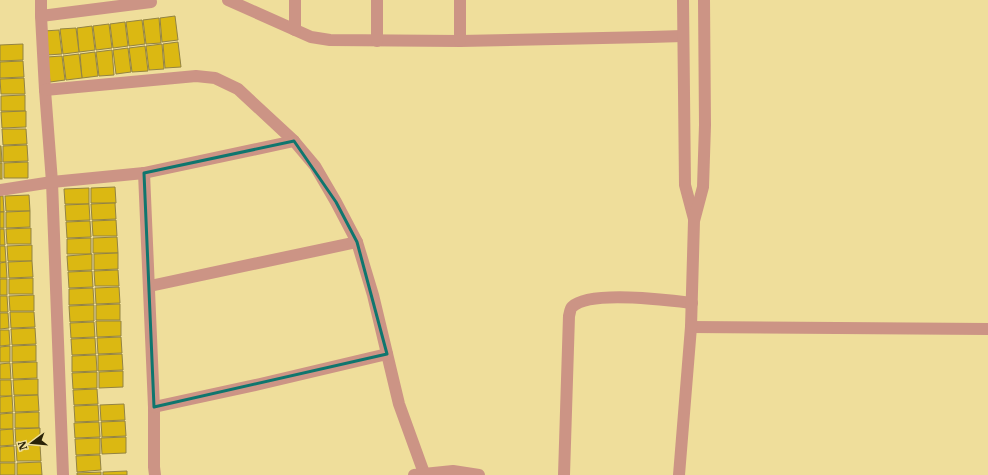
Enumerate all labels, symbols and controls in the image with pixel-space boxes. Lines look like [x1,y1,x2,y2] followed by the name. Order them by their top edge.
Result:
[12,423,52,463] north arrow
[14,439,30,452] text: N

